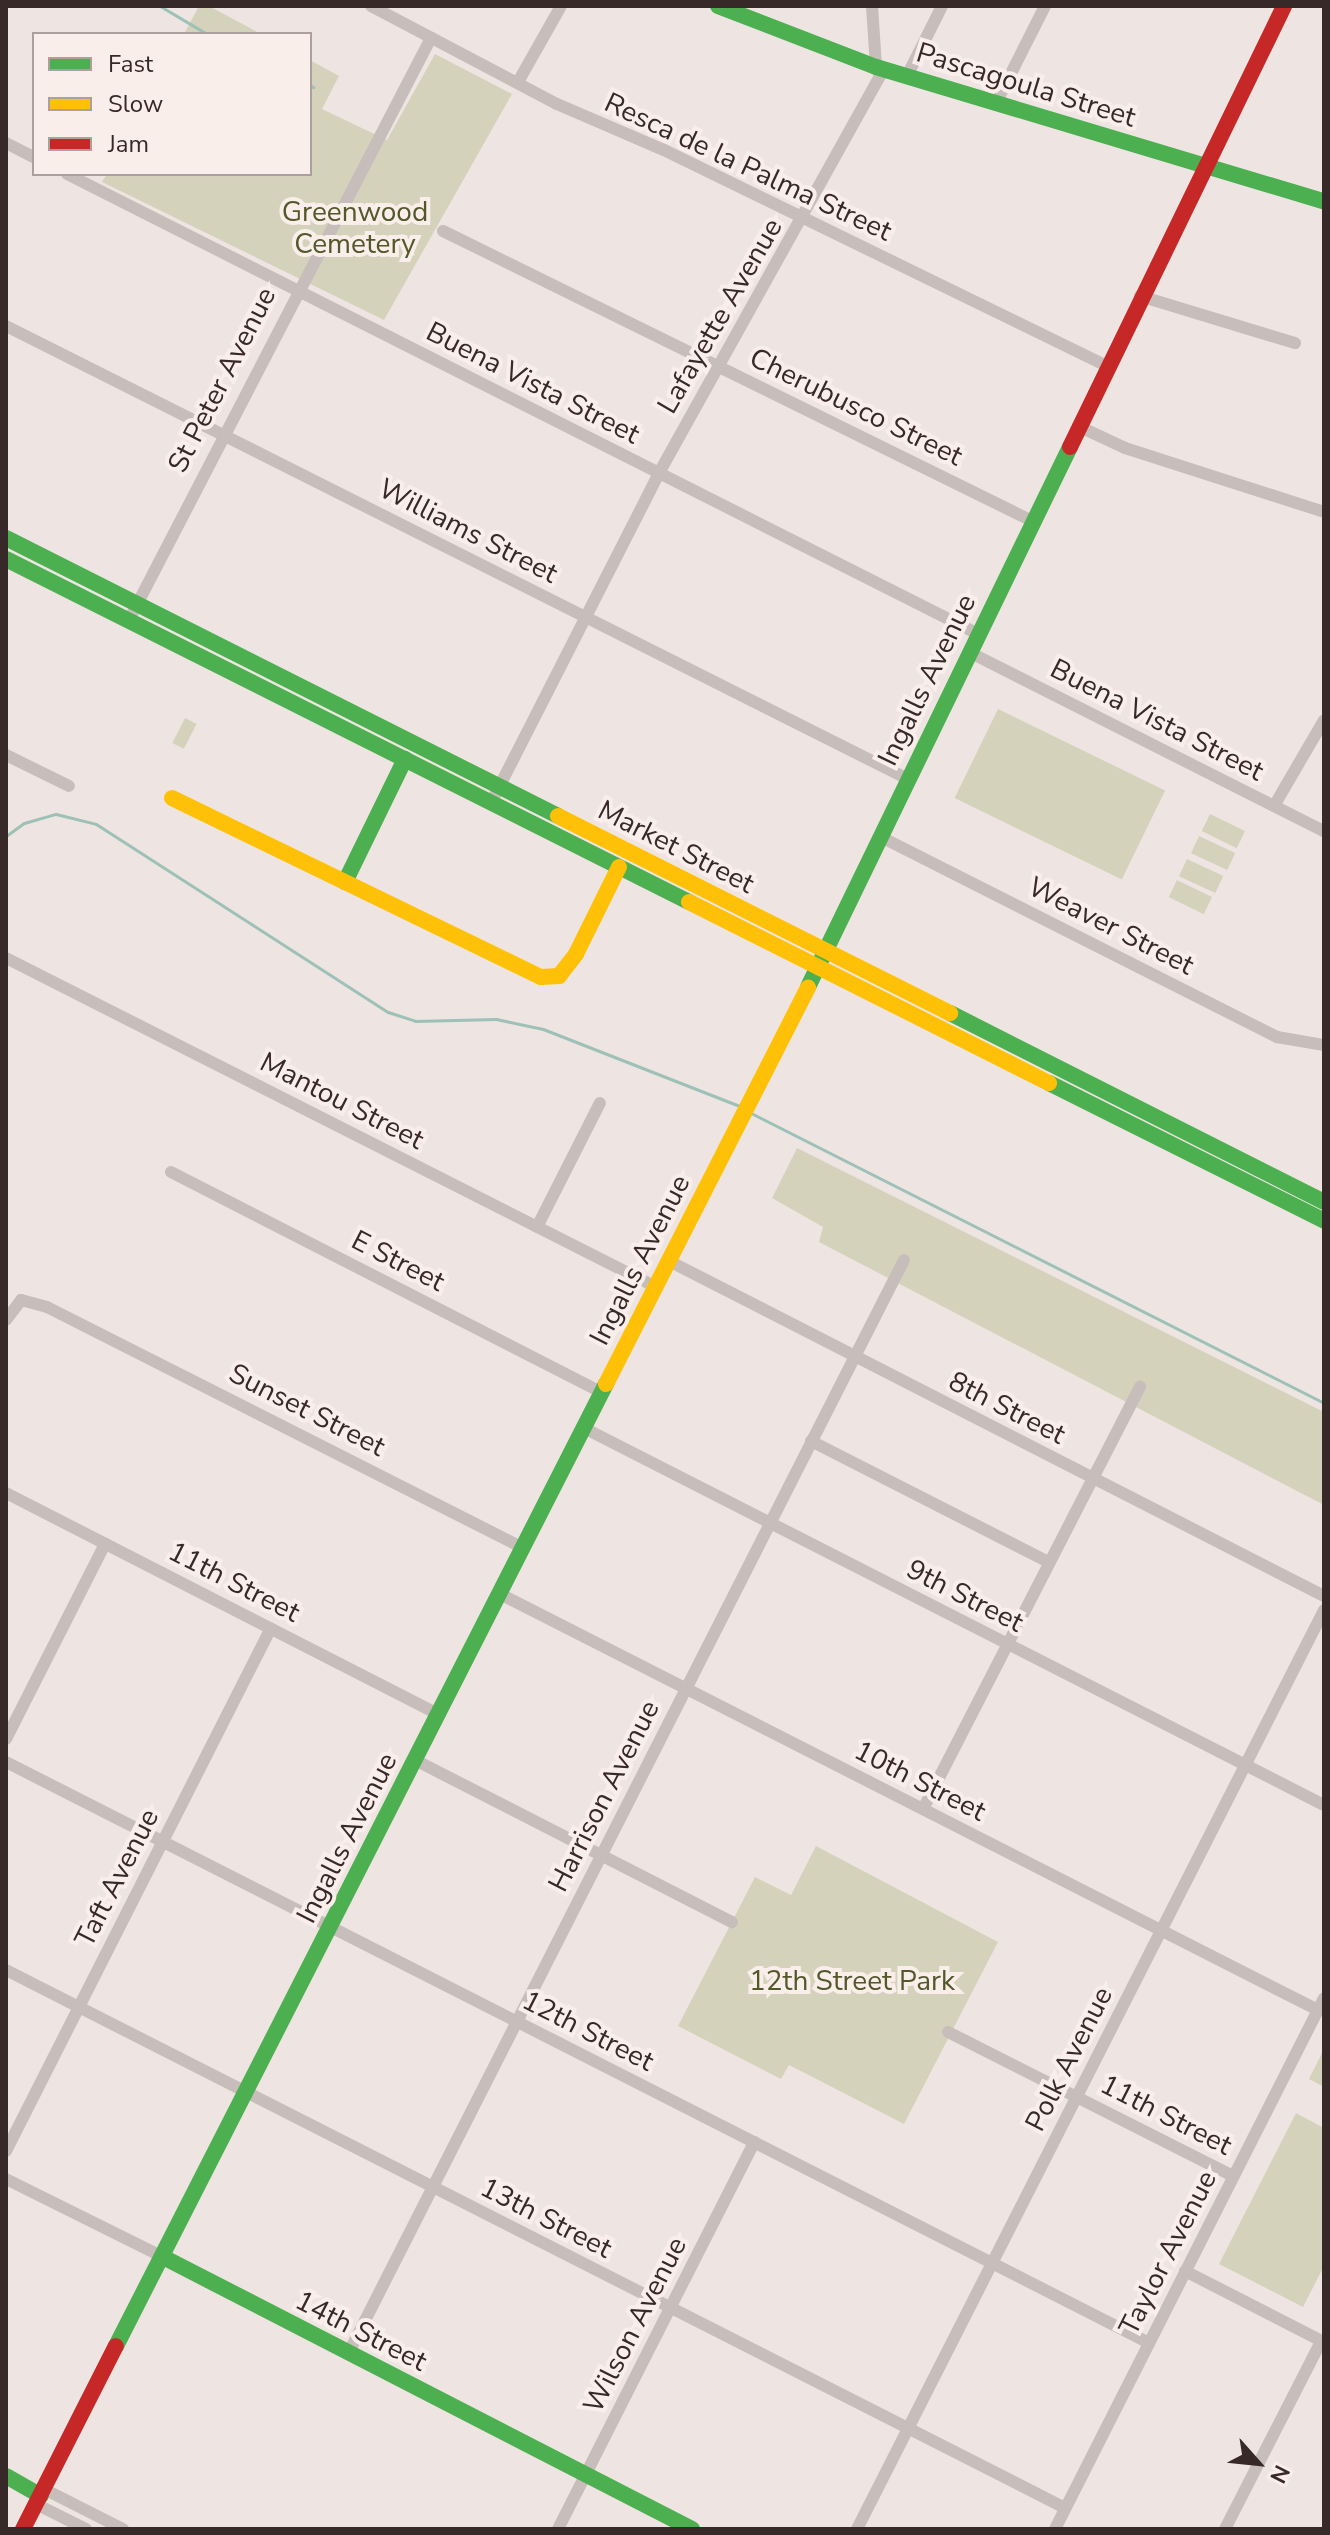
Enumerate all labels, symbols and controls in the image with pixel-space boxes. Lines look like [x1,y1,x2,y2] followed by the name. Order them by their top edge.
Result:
[32,32,312,176] legend
[912,36,1140,134] street label: Pascagoula Street
[108,48,153,80] text: Fast
[599,86,897,248] street label: Resca de la Palma Street
[108,88,163,120] text: Slow
[108,128,149,160] text: Jam
[282,195,428,261] park label: Greenwood Cemetery
[651,213,789,419] street label: Lafayette Avenue
[161,282,283,478] street label: St Peter Avenue
[421,315,645,451] street label: Buena Vista Street
[744,341,968,473] street label: Cherubusco Street
[373,471,563,591] street label: Williams Street
[871,589,983,771] street label: Ingalls Avenue
[1045,652,1269,788] street label: Buena Vista Street
[592,793,760,901] street label: Market Street
[1023,870,1199,982] street label: Weaver Street
[255,1045,429,1157] street label: Mantou Street
[583,1169,697,1351] street label: Ingalls Avenue
[346,1223,450,1299] street label: E Street
[223,1356,391,1464] street label: Sunset Street
[943,1364,1071,1452] street label: 8th Street
[163,1535,305,1629] street label: 11th Street
[901,1552,1029,1640] street label: 9th Street
[541,1695,667,1897] street label: Harrison Avenue
[849,1734,991,1828] street label: 10th Street
[290,1747,404,1929] street label: Ingalls Avenue
[68,1803,166,1953] street label: Taft Avenue
[749,1964,955,1998] park label: 12th Street Park
[1018,1981,1120,2137] street label: Polk Avenue
[517,1984,659,2078] street label: 12th Street
[1095,2068,1237,2162] street label: 11th Street
[1112,2165,1224,2341] street label: Taylor Avenue
[475,2171,617,2265] street label: 13th Street
[576,2231,694,2419] street label: Wilson Avenue
[290,2284,432,2378] street label: 14th Street
[1218,2423,1298,2503] north arrow
[1262,2460,1296,2488] text: N

